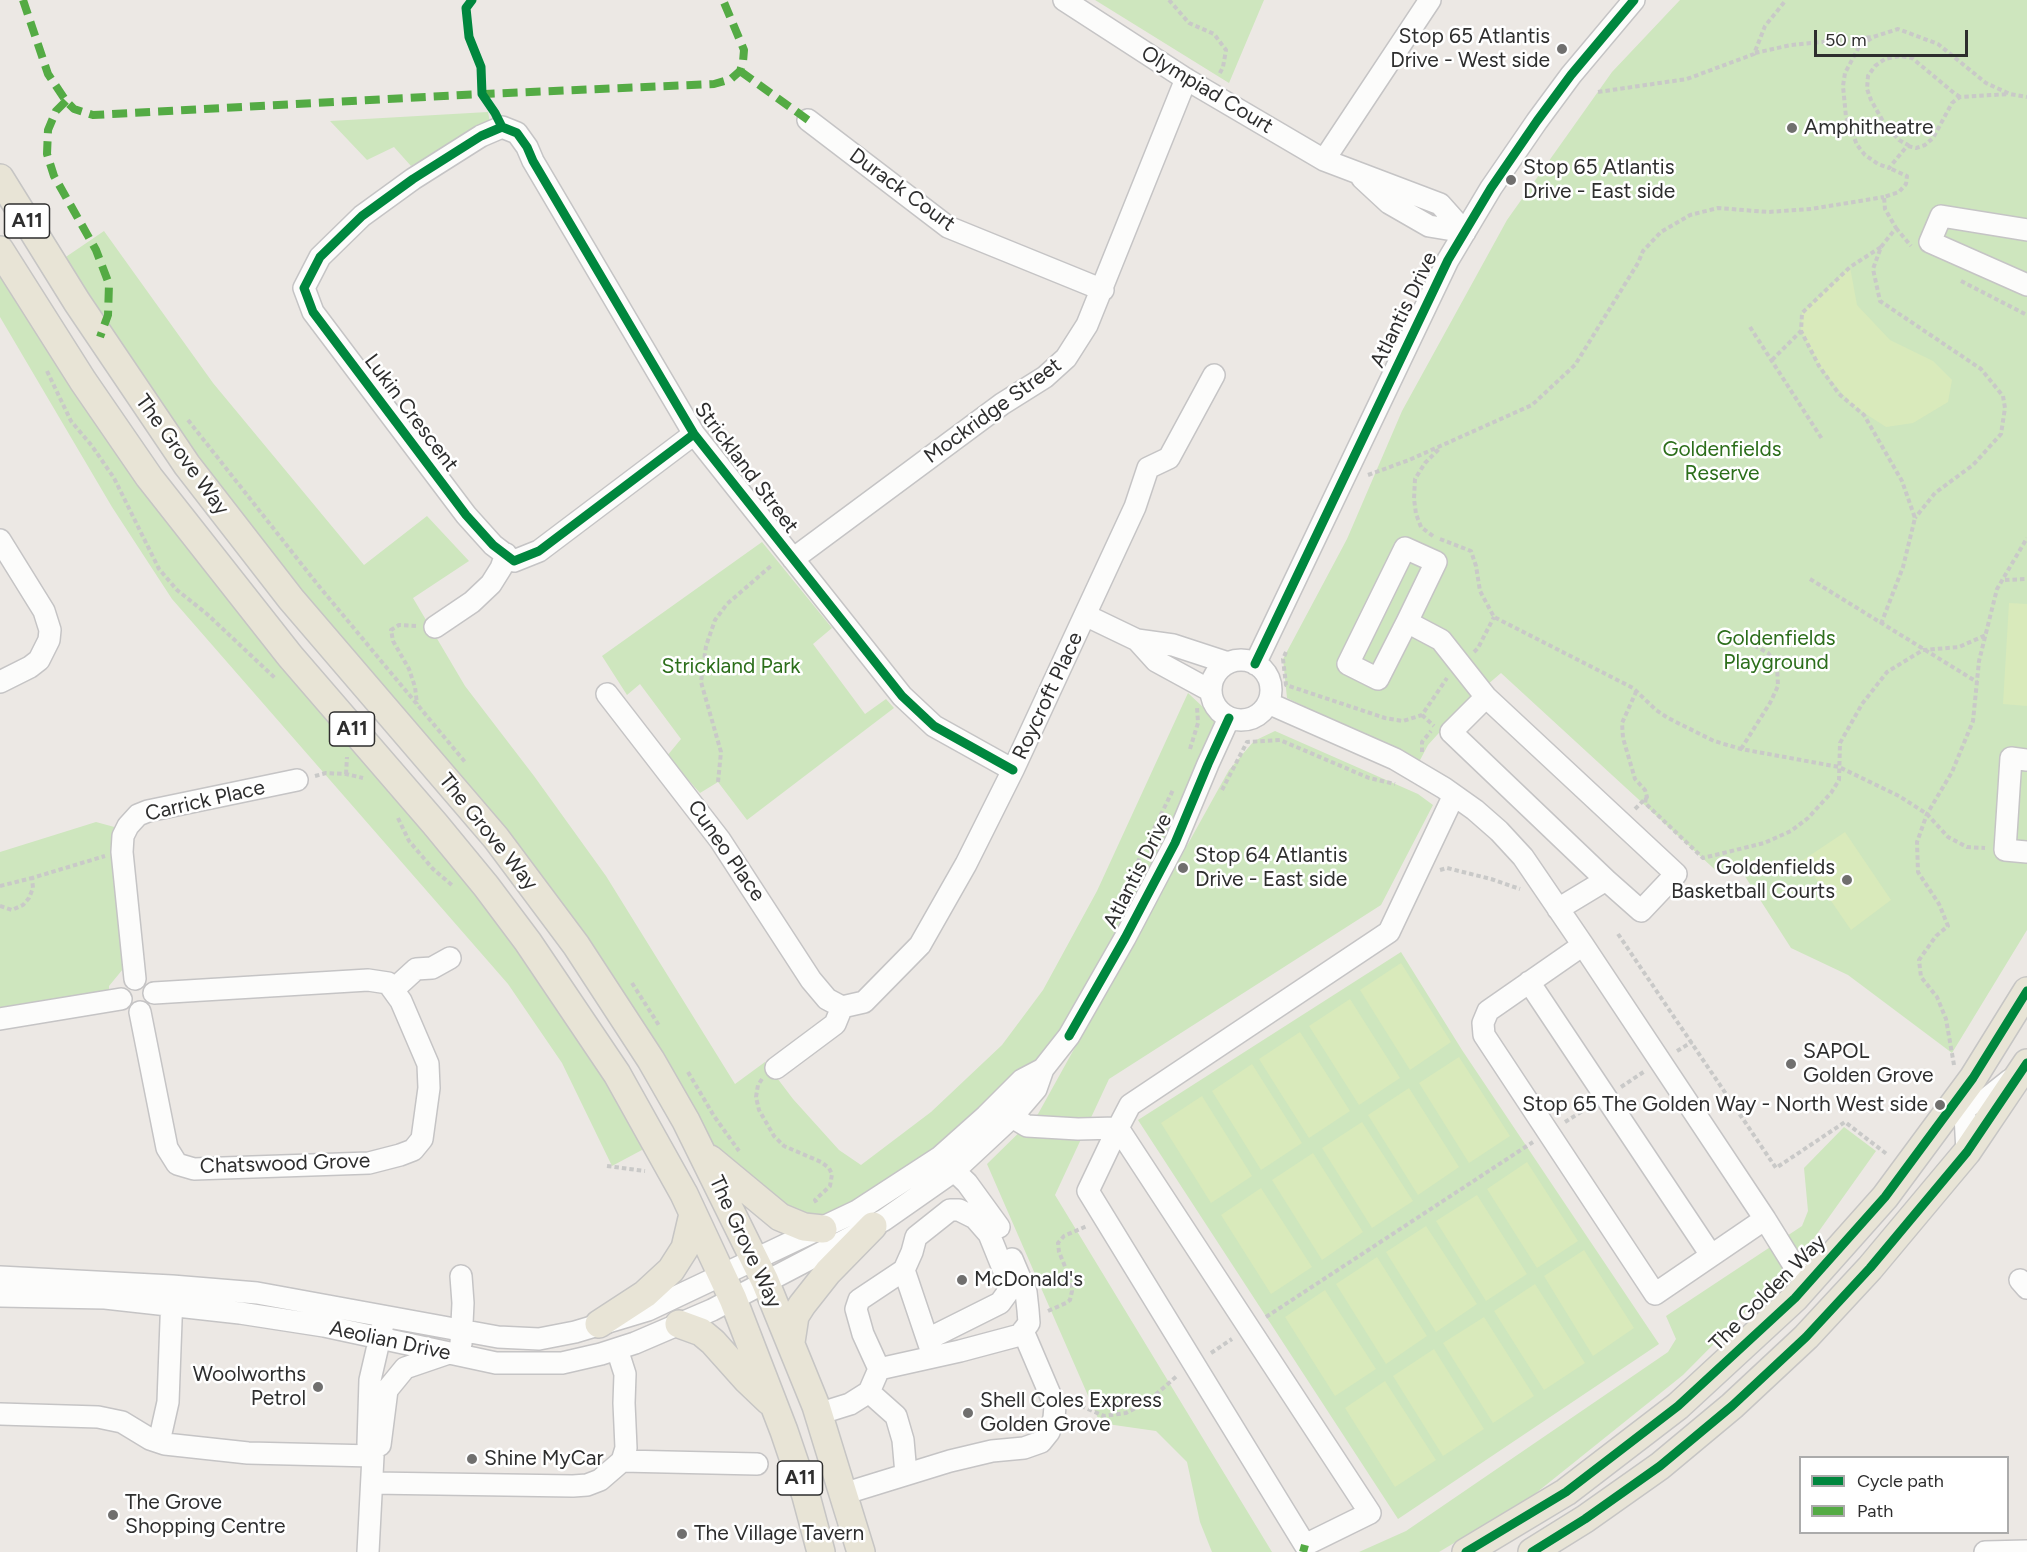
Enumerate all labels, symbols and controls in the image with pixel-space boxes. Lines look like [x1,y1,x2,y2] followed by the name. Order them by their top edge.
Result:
[1817,18,1972,56] scale bar
[1390,24,1550,74] place label: Stop 65 Atlantis Drive - West side
[1825,29,1867,51] text: 50 m
[1136,41,1278,139] street label: Olympiad Court
[1555,42,1569,56] marker: Stop 65 Atlantis Drive - West side
[1804,115,1933,141] place label: Amphitheatre
[1785,121,1799,135] marker: Amphitheatre
[844,143,960,237] street label: Durack Court
[1523,155,1675,205] place label: Stop 65 Atlantis Drive - East side
[1504,173,1518,187] marker: Stop 65 Atlantis Drive - East side
[4,204,50,238] road number: A11
[1365,248,1443,372] street label: Atlantis Drive
[359,349,463,477] street label: Lukin Crescent
[919,353,1067,469] street label: Mockridge Street
[130,390,234,520] street label: The Grove Way
[688,397,804,539] street label: Strickland Street
[1662,437,1782,487] park label: Goldenfields Reserve
[1716,626,1836,676] park label: Goldenfields Playground
[1007,628,1089,764] street label: Roycroft Place
[662,654,800,680] park label: Strickland Park
[330,712,374,746] road number: A11
[433,768,543,896] street label: The Grove Way
[143,775,267,827] street label: Carrick Place
[682,796,770,906] street label: Cuneo Place
[1098,809,1178,933] street label: Atlantis Drive
[1195,843,1347,893] place label: Stop 64 Atlantis Drive - East side
[1671,855,1835,905] place label: Goldenfields Basketball Courts
[1176,861,1190,875] marker: Stop 64 Atlantis Drive - East side
[1840,873,1854,887] marker: Goldenfields Basketball Courts
[1803,1039,1934,1089] place label: SAPOL Golden Grove
[1784,1057,1798,1071] marker: SAPOL Golden Grove
[1522,1092,1928,1118] place label: Stop 65 The Golden Way - North West side
[1933,1098,1947,1112] marker: Stop 65 The Golden Way - North West side
[199,1148,371,1180] street label: Chatswood Grove
[703,1172,787,1312] street label: The Grove Way
[1705,1230,1831,1356] street label: The Golden Way
[974,1267,1083,1293] place label: McDonald's
[955,1273,969,1287] marker: McDonald's
[327,1316,453,1366] street label: Aeolian Drive
[193,1362,306,1412] place label: Woolworths Petrol
[311,1380,325,1394] marker: Woolworths Petrol
[980,1388,1162,1438] place label: Shell Coles Express Golden Grove
[961,1406,975,1420] marker: Shell Coles Express Golden Grove
[484,1446,604,1472] place label: Shine MyCar
[465,1452,479,1466] marker: Shine MyCar
[1799,1456,2009,1534] legend
[778,1461,822,1495] road number: A11
[1857,1470,1944,1492] text: Cycle path
[125,1490,286,1540] place label: The Grove Shopping Centre
[1857,1500,1893,1522] text: Path
[106,1508,120,1522] marker: The Grove Shopping Centre
[694,1521,864,1547] place label: The Village Tavern
[675,1527,689,1541] marker: The Village Tavern

